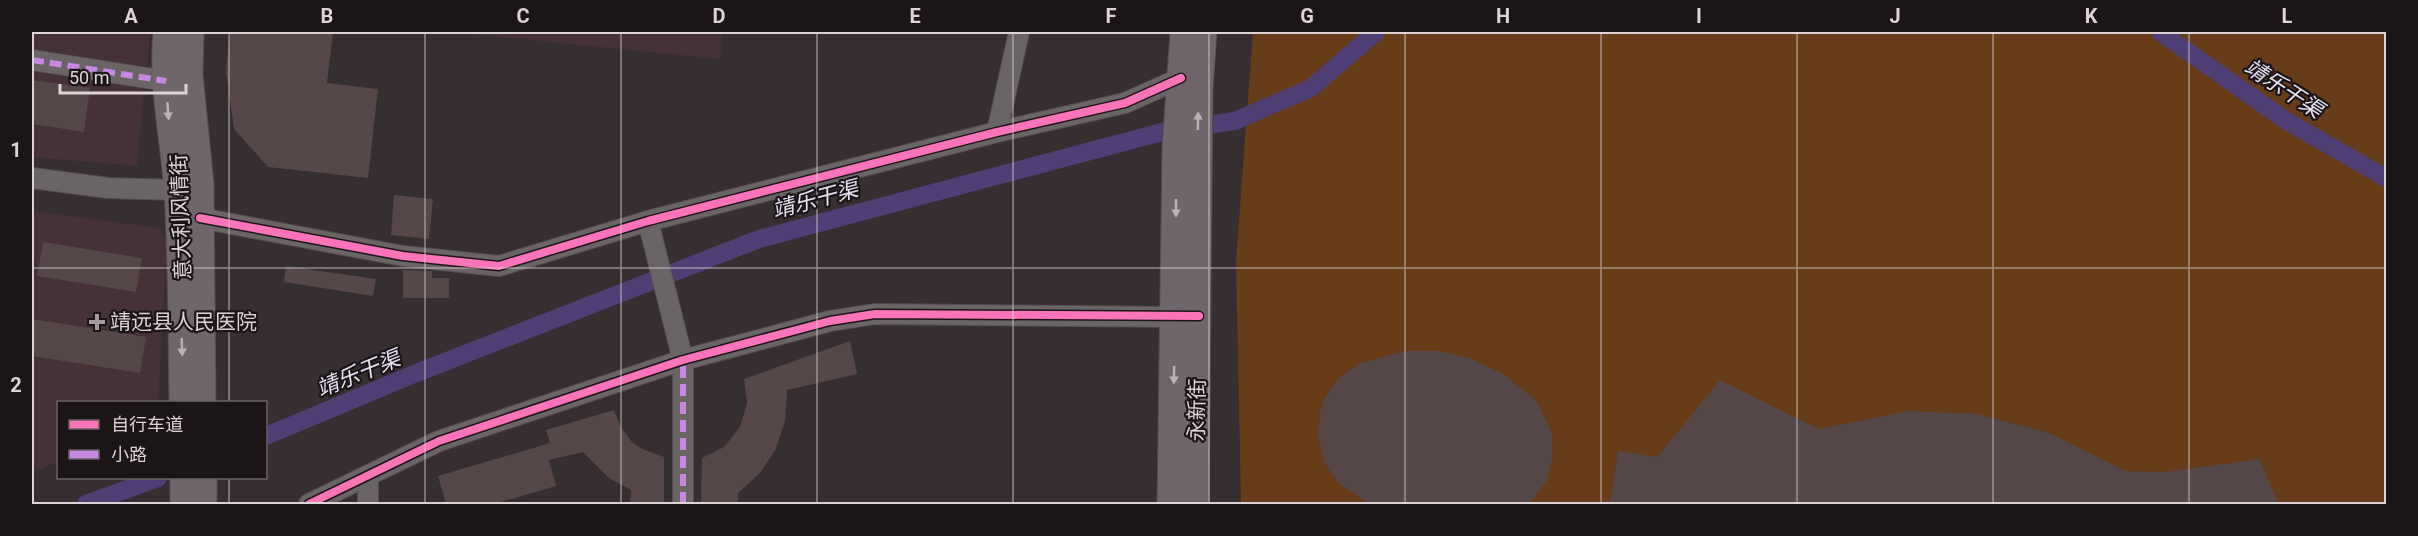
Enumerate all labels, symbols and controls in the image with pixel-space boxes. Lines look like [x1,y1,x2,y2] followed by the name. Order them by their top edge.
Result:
[124,4,138,28] text: A
[321,4,333,28] text: B
[516,4,530,28] text: C
[713,4,726,28] text: D
[909,4,921,28] text: E
[1106,4,1117,28] text: F
[1300,4,1314,28] text: G
[1496,4,1510,28] text: H
[1696,4,1702,28] text: I
[1889,4,1901,28] text: J
[2085,4,2098,28] text: K
[2282,4,2293,28] text: L
[2240,54,2330,124] water label: 靖乐干渠
[60,57,186,95] scale bar
[69,67,109,88] text: 50 m
[164,101,173,120] one-way arrow
[1193,112,1203,131] one-way arrow
[10,138,22,162] text: 1
[167,154,195,280] street label: 意大利风情街
[769,175,864,223] water label: 靖乐干渠
[1171,198,1181,217] one-way arrow
[110,310,257,334] place label: 靖远县人民医院
[88,313,106,331] marker: 靖远县人民医院
[177,338,187,357] one-way arrow
[313,344,406,402] water label: 靖乐干渠
[1169,366,1179,385] one-way arrow
[10,373,22,397] text: 2
[1184,378,1210,442] street label: 永新街
[57,401,267,479] legend
[111,414,183,435] text: 自行车道
[111,444,147,465] text: 小路

